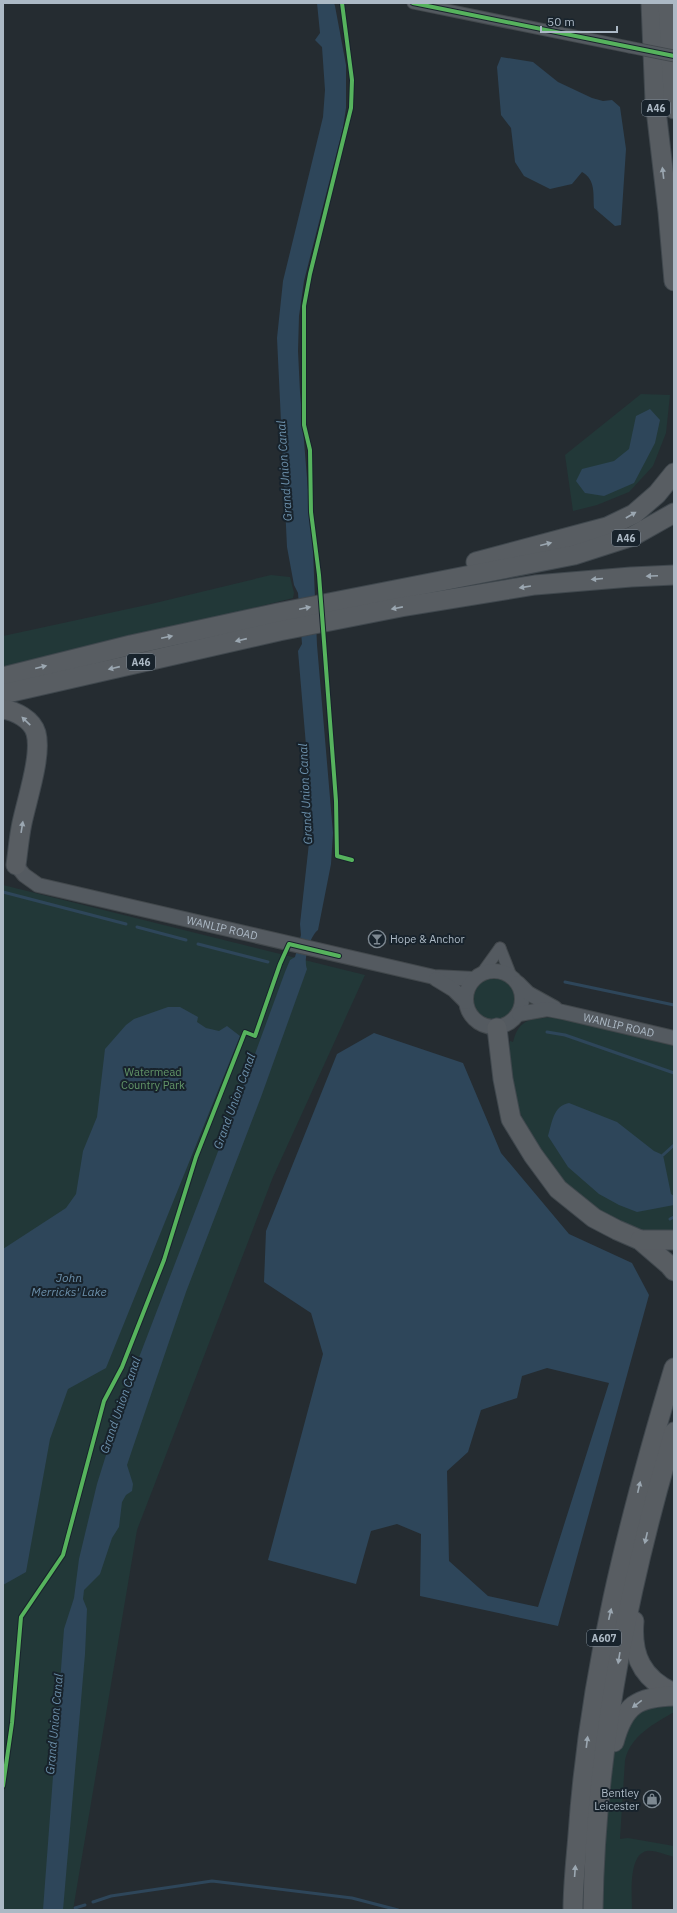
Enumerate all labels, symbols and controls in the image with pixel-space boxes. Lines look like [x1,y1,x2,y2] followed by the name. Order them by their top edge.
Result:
[541,8,617,34] scale bar
[547,14,575,29] text: 50 m
[642,100,670,116] road number: A46
[660,167,667,180] one-way arrow
[273,419,295,522] water label: Grand Union Canal
[625,512,637,518] one-way arrow
[612,530,640,546] road number: A46
[539,541,552,547] one-way arrow
[645,573,658,579] one-way arrow
[591,576,603,583] one-way arrow
[519,584,531,590] one-way arrow
[298,604,311,610] one-way arrow
[391,605,403,611] one-way arrow
[161,634,174,640] one-way arrow
[235,637,247,643] one-way arrow
[127,654,155,670] road number: A46
[35,664,47,670] one-way arrow
[108,666,120,672] one-way arrow
[21,716,31,725] one-way arrow
[295,742,315,845] water label: Grand Union Canal
[19,821,25,833] one-way arrow
[185,913,259,943] street label: WANLIP ROAD
[367,929,387,949] bar icon: Hope & Anchor
[390,932,464,946] place label: Hope & Anchor
[582,1010,656,1040] street label: WANLIP ROAD
[210,1050,259,1151] water label: Grand Union Canal
[121,1065,185,1092] park label: Watermead Country Park
[31,1270,107,1299] water label: John Merricks' Lake
[96,1354,144,1455] water label: Grand Union Canal
[637,1481,643,1493] one-way arrow
[643,1531,649,1544] one-way arrow
[607,1608,613,1620] one-way arrow
[587,1630,621,1646] road number: A607
[616,1652,622,1664] one-way arrow
[42,1672,66,1775] water label: Grand Union Canal
[631,1700,642,1708] one-way arrow
[583,1736,590,1748] one-way arrow
[594,1786,640,1813] place label: Bentley Leicester
[642,1789,662,1809] shop icon: Bentley Leicester
[572,1865,579,1877] one-way arrow

